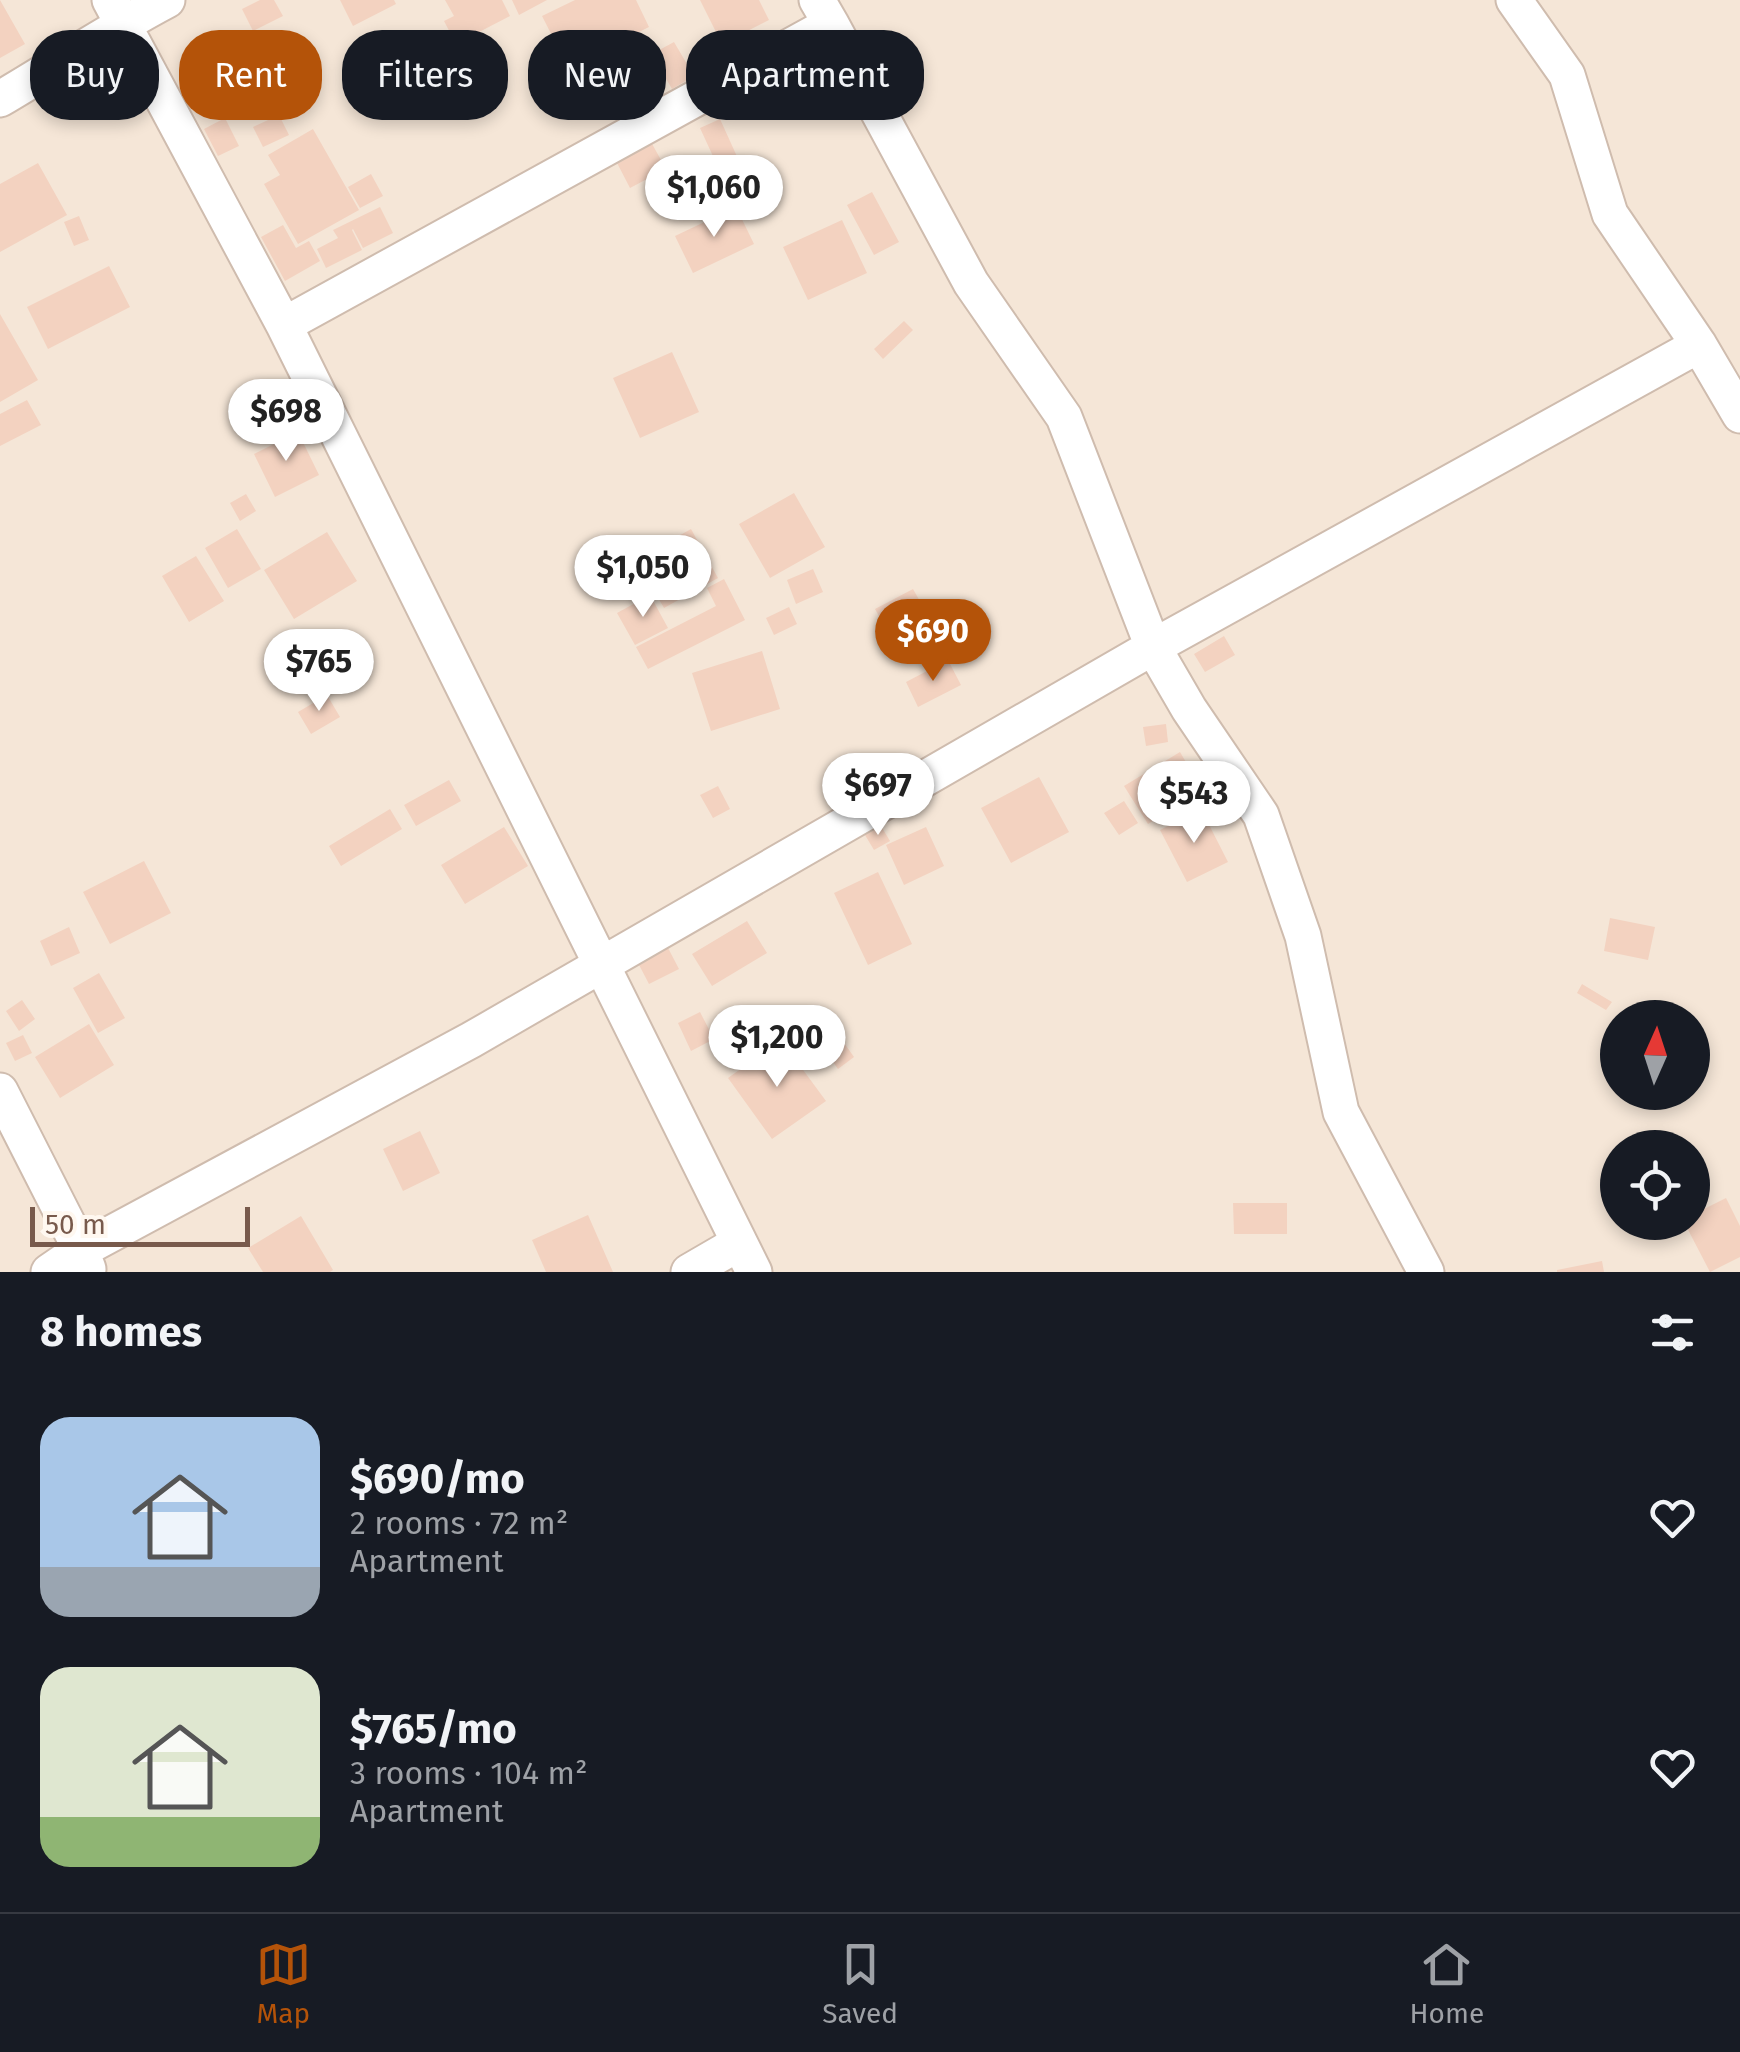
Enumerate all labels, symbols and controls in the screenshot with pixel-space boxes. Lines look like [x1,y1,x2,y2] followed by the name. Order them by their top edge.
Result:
[30,30,159,120] chip: Buy
[179,30,322,120] chip: Rent
[342,30,508,120] chip: Filters
[528,30,666,120] chip: New
[686,30,924,120] chip: Apartment
[633,155,795,240] pin: $1,060
[667,168,761,206] text: $1,060
[227,379,345,464] pin: $698
[250,392,322,430] text: $698
[562,535,724,620] pin: $1,050
[596,548,690,586] text: $1,050
[874,599,992,684] pin: $690
[897,612,969,650] text: $690
[260,629,378,714] pin: $765
[286,642,352,680] text: $765
[819,753,937,838] pin: $697
[1135,761,1253,846] pin: $543
[844,766,912,804] text: $697
[1160,774,1228,812] text: $543
[1600,1000,1710,1110] north arrow
[1600,1000,1710,1240] map controls
[696,1005,858,1090] pin: $1,200
[731,1018,823,1056] text: $1,200
[1600,1130,1710,1240] button: locate
[30,1202,250,1246] scale bar
[45,1208,106,1241] text: 50 m
[1645,1305,1700,1360] icon: filters
[40,1307,202,1357] text: 8 homes
[350,1454,525,1504] text: $690/mo
[120,1457,240,1577] icon: home
[1645,1490,1700,1545] icon: heart
[350,1504,568,1542] text: 2 rooms · 72 m²
[350,1542,504,1580] text: Apartment
[350,1704,517,1754] text: $765/mo
[120,1707,240,1827] icon: home
[1645,1740,1700,1795] icon: heart
[350,1754,588,1792] text: 3 rooms · 104 m²
[350,1792,504,1830] text: Apartment
[256,1937,311,2030] tab: Map
[822,1937,898,2030] tab: Saved
[1410,1937,1484,2030] tab: Home

